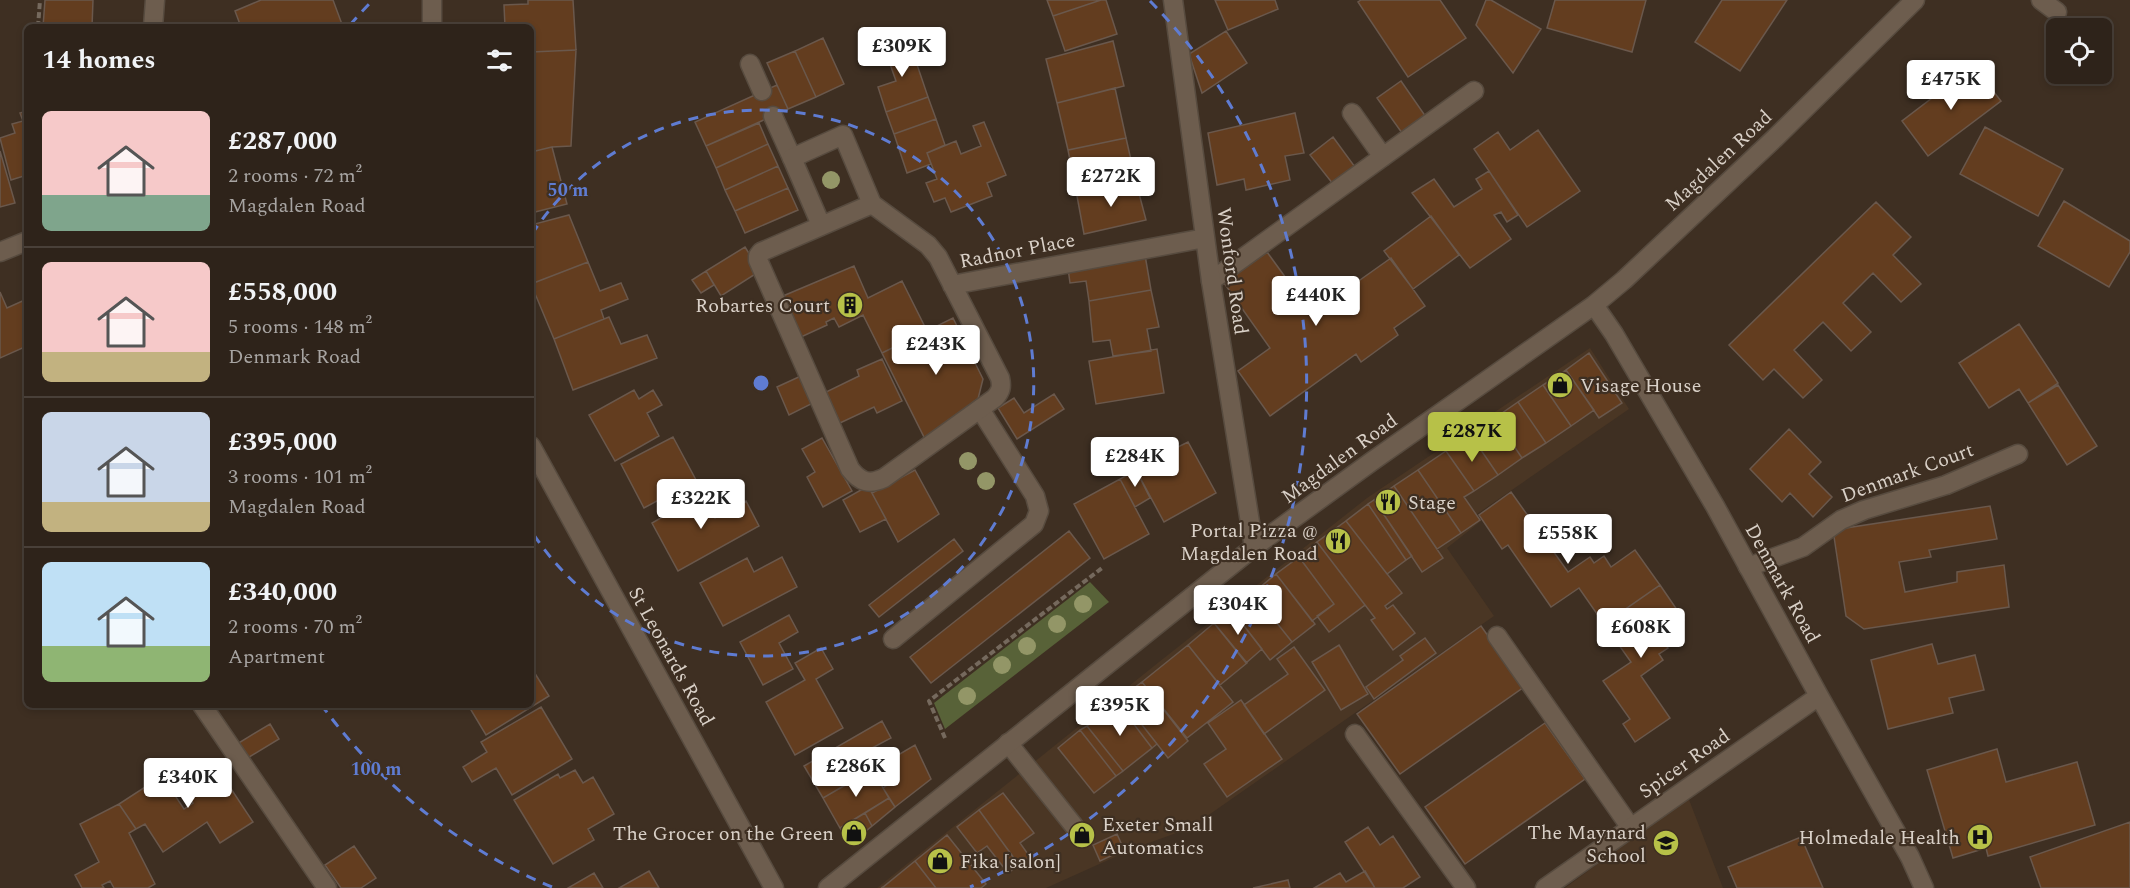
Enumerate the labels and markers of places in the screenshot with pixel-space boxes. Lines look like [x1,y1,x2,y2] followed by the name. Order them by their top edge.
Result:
[860,27,944,78] pin: £309K
[1909,60,1993,111] pin: £475K
[1069,157,1153,208] pin: £272K
[1274,276,1358,327] pin: £440K
[835,290,865,320] building icon: Robartes Court
[695,291,830,321] place label: Robartes Court
[894,325,978,376] pin: £243K
[1545,370,1575,400] shop icon: Visage House
[1580,371,1701,401] place label: Visage House
[751,373,771,393] centre of rings
[1430,412,1514,463] pin: £287K
[1093,437,1177,488] pin: £284K
[659,479,743,530] pin: £322K
[1373,487,1403,517] restaurant icon: Stage
[1408,488,1456,518] place label: Stage
[1526,514,1610,565] pin: £558K
[1180,516,1318,569] place label: Portal Pizza @ Magdalen Road
[1323,526,1353,556] restaurant icon: Portal Pizza @ Magdalen Road
[1196,585,1280,636] pin: £304K
[1599,608,1683,659] pin: £608K
[1078,686,1162,737] pin: £395K
[814,747,898,798] pin: £286K
[146,758,230,809] pin: £340K
[1102,810,1213,863] place label: Exeter Small Automatics
[839,818,869,848] shop icon: The Grocer on the Green
[1527,818,1646,871] place label: The Maynard School
[613,819,834,849] place label: The Grocer on the Green
[1067,820,1097,850] shop icon: Exeter Small Automatics
[1965,822,1995,852] hospital icon: Holmedale Health
[1799,823,1960,853] place label: Holmedale Health
[1651,828,1681,858] school or university icon: The Maynard School
[925,846,955,876] shop icon: Fika [salon]
[960,847,1060,877] place label: Fika [salon]

